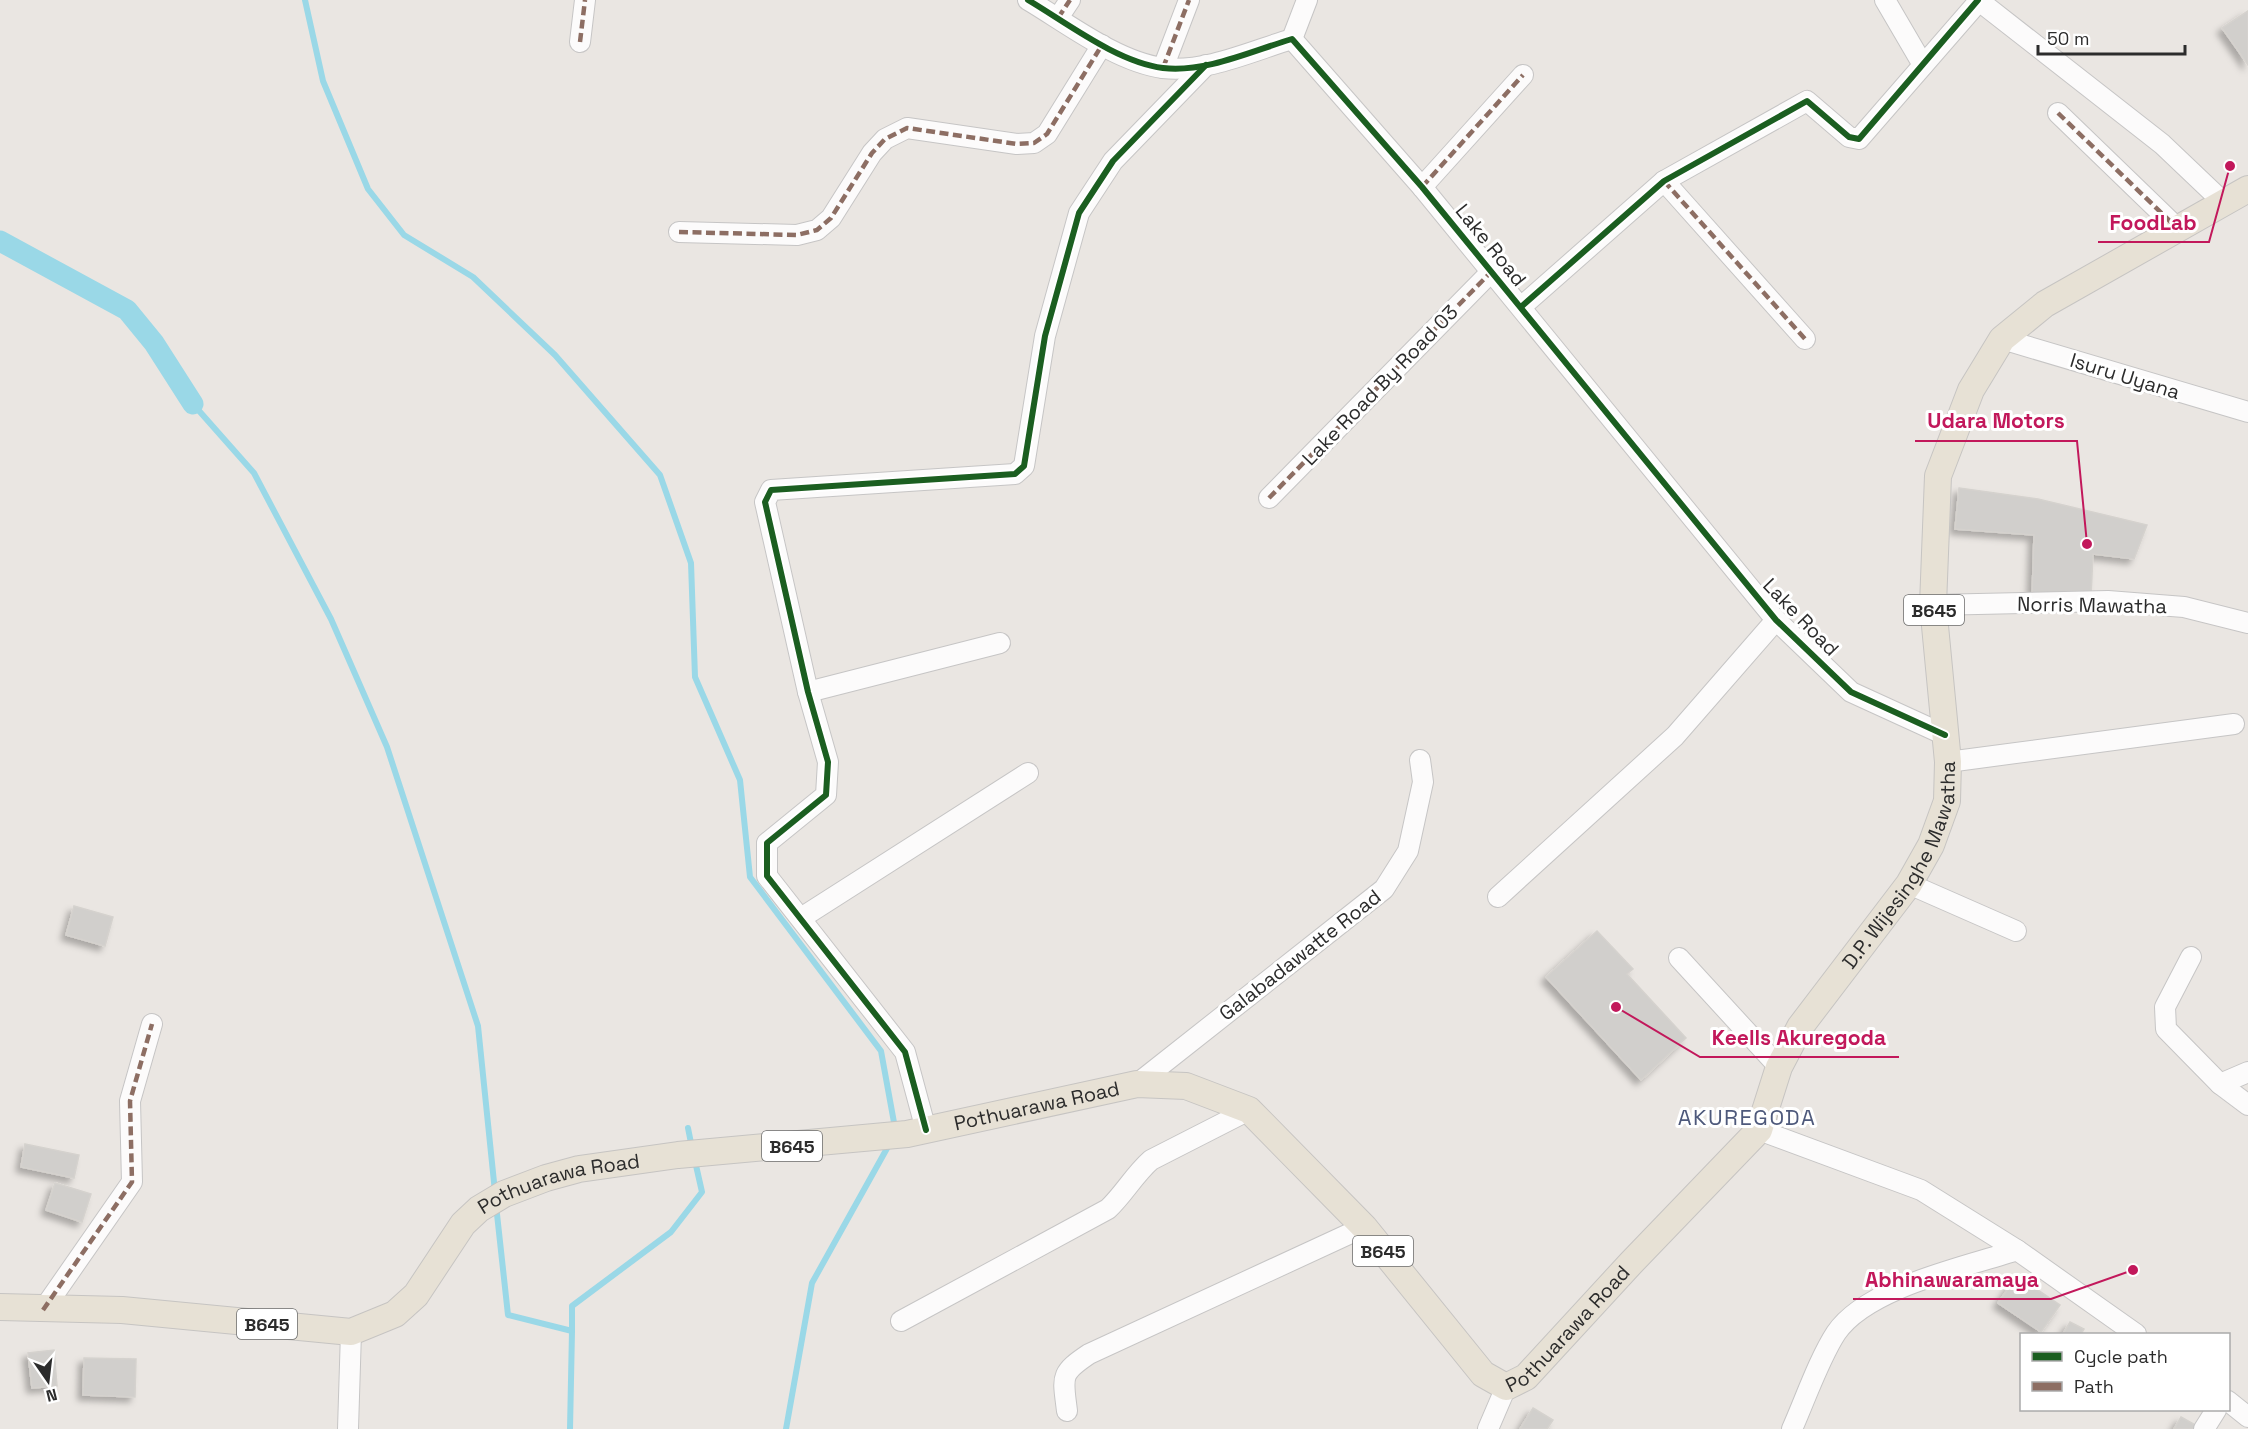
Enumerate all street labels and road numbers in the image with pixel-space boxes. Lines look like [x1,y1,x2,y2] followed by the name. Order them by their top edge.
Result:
[1450,198,1532,292] street label: Lake Road
[1296,299,1464,471] street label: Lake Road By Road 03
[2067,347,2183,405] street label: Isuru Uyana
[1757,572,1845,662] street label: Lake Road
[2017,591,2167,619] street label: Norris Mawatha
[1904,595,1964,625] road number: B645
[1836,761,1961,974] street label: D.P. Wijesinghe Mawatha
[1214,884,1386,1026] street label: Galabadawatte Road
[951,1075,1122,1136] street label: Pothuarawa Road
[762,1131,822,1161] road number: B645
[473,1148,641,1220] street label: Pothuarawa Road
[1353,1236,1413,1266] road number: B645
[1501,1260,1635,1398] street label: Pothuarawa Road
[237,1309,297,1339] road number: B645

